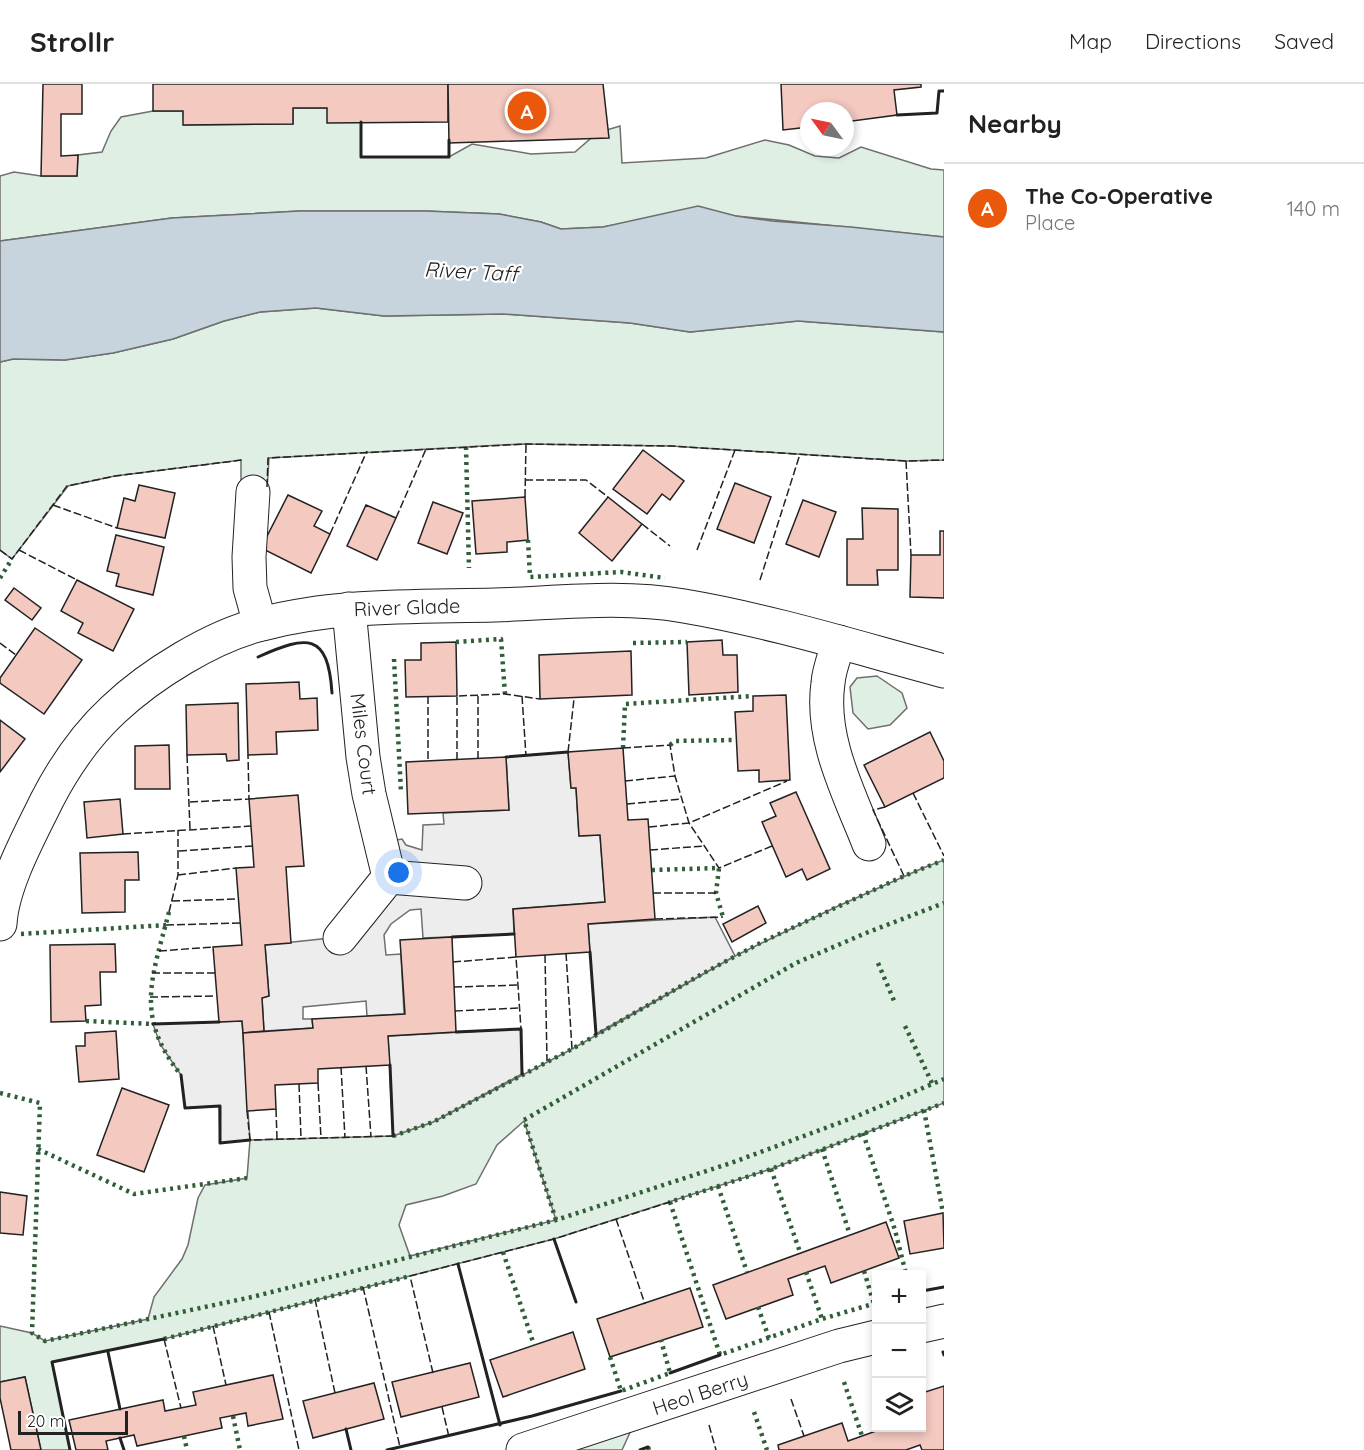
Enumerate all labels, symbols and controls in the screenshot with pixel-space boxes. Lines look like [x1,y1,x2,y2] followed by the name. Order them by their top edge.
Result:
[30,24,114,59] text: Strollr
[1069,28,1112,54] text: Map
[1145,28,1241,54] text: Directions
[1274,28,1334,54] text: Saved
[508,88,546,134] pin: A
[800,102,854,156] north arrow
[968,107,1062,140] text: Nearby
[1025,182,1213,210] text: The Co-Operative
[981,196,994,221] text: A
[1287,196,1340,221] text: 140 m
[1025,210,1075,235] text: Place
[424,256,522,287] water label: River Taff
[353,593,461,621] street label: River Glade
[345,692,383,797] street label: Miles Court
[384,858,413,887] your location
[872,1270,926,1432] map controls
[872,1270,926,1324] button: +
[872,1324,926,1378] button: −
[649,1366,751,1420] street label: Heol Berry
[872,1378,926,1432] button: layers
[18,1408,128,1436] scale bar
[27,1411,64,1431] text: 20 m

